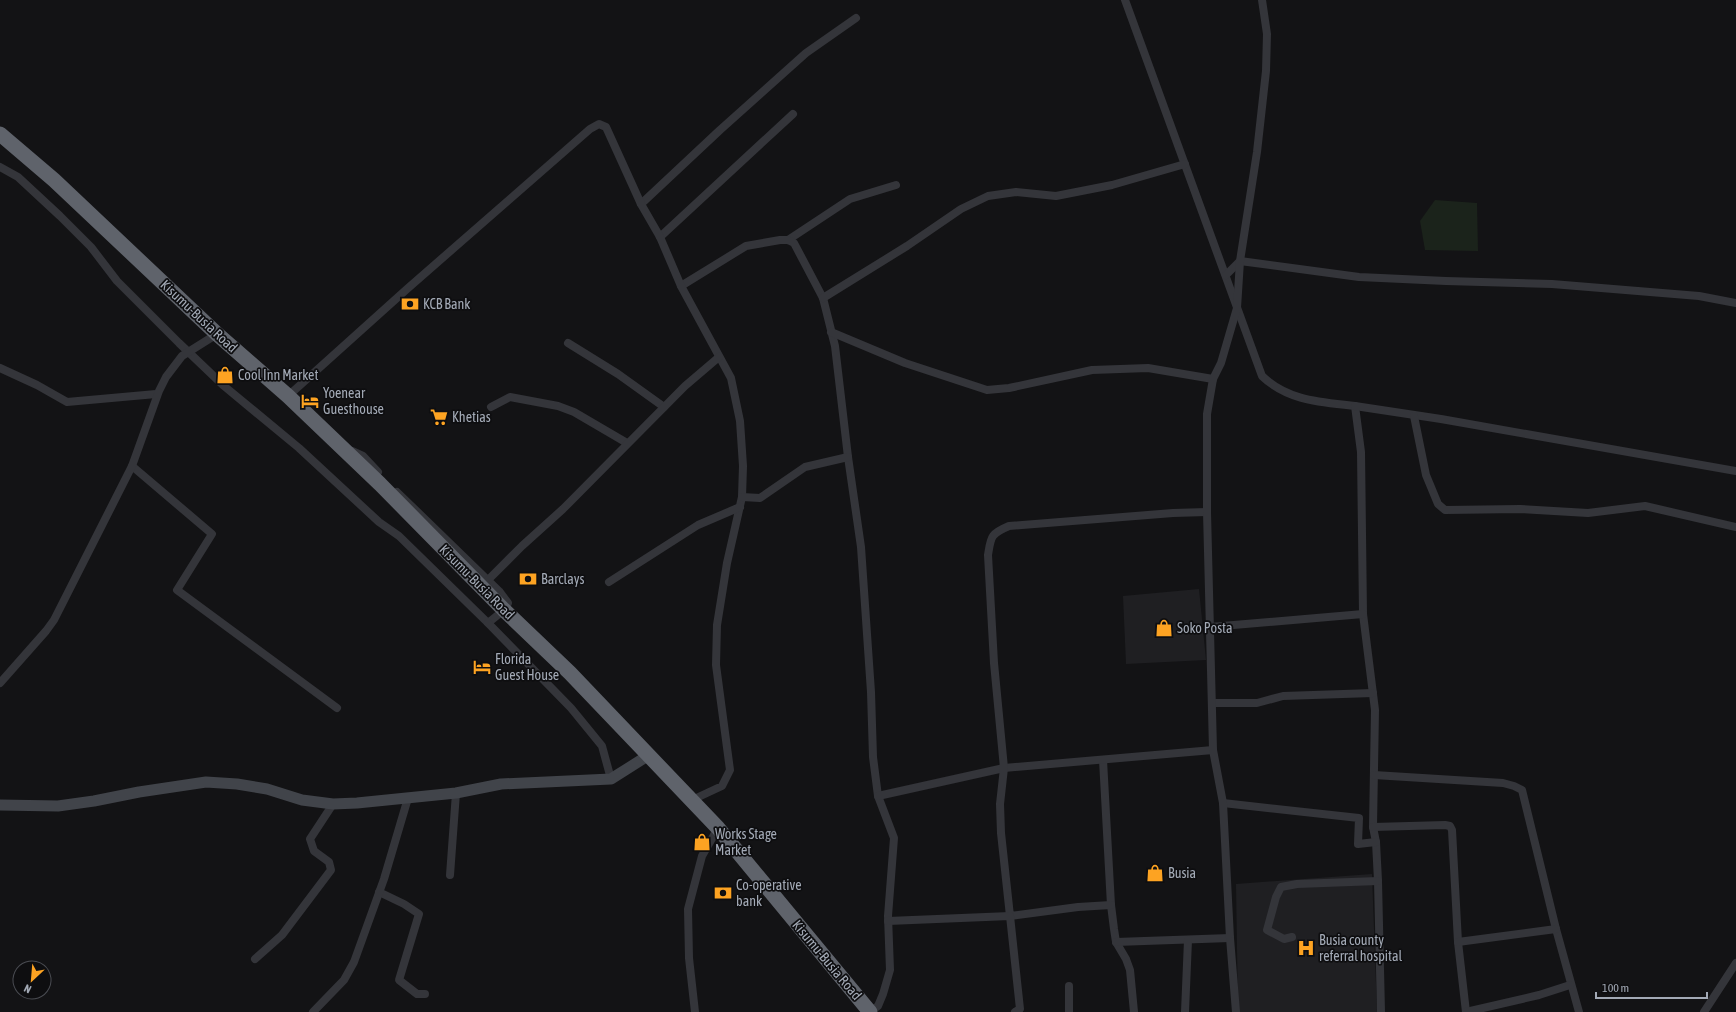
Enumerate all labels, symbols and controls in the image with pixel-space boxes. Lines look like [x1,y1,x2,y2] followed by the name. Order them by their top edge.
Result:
[157,276,241,356] street label: Kisumu-Busia Road
[400,294,420,314] bank icon: KCB Bank
[423,296,470,312] place label: KCB Bank
[215,365,235,385] shop icon: Cool Inn Market
[238,367,318,383] place label: Cool Inn Market
[323,385,384,417] place label: Yoenear Guesthouse
[300,391,320,411] hotel icon: Yoenear Guesthouse
[429,407,449,427] supermarket icon: Khetias
[452,409,491,425] place label: Khetias
[436,541,518,623] street label: Kisumu-Busia Road
[518,569,538,589] bank icon: Barclays
[541,571,584,587] place label: Barclays
[1154,618,1174,638] shop icon: Soko Posta
[1177,620,1233,636] place label: Soko Posta
[495,651,559,683] place label: Florida Guest House
[472,657,492,677] hotel icon: Florida Guest House
[715,826,777,858] place label: Works Stage Market
[692,832,712,852] shop icon: Works Stage Market
[1145,863,1165,883] shop icon: Busia
[1168,865,1196,881] place label: Busia
[736,877,802,909] place label: Co-operative bank
[713,883,733,903] bank icon: Co-operative bank
[789,917,865,1003] street label: Kisumu-Busia Road
[1319,932,1403,964] place label: Busia county referral hospital
[1296,938,1316,958] hospital icon: Busia county referral hospital
[12,960,52,1000] north arrow
[1596,974,1707,1000] scale bar
[1602,981,1629,995] text: 100 m
[22,982,33,996] text: N

